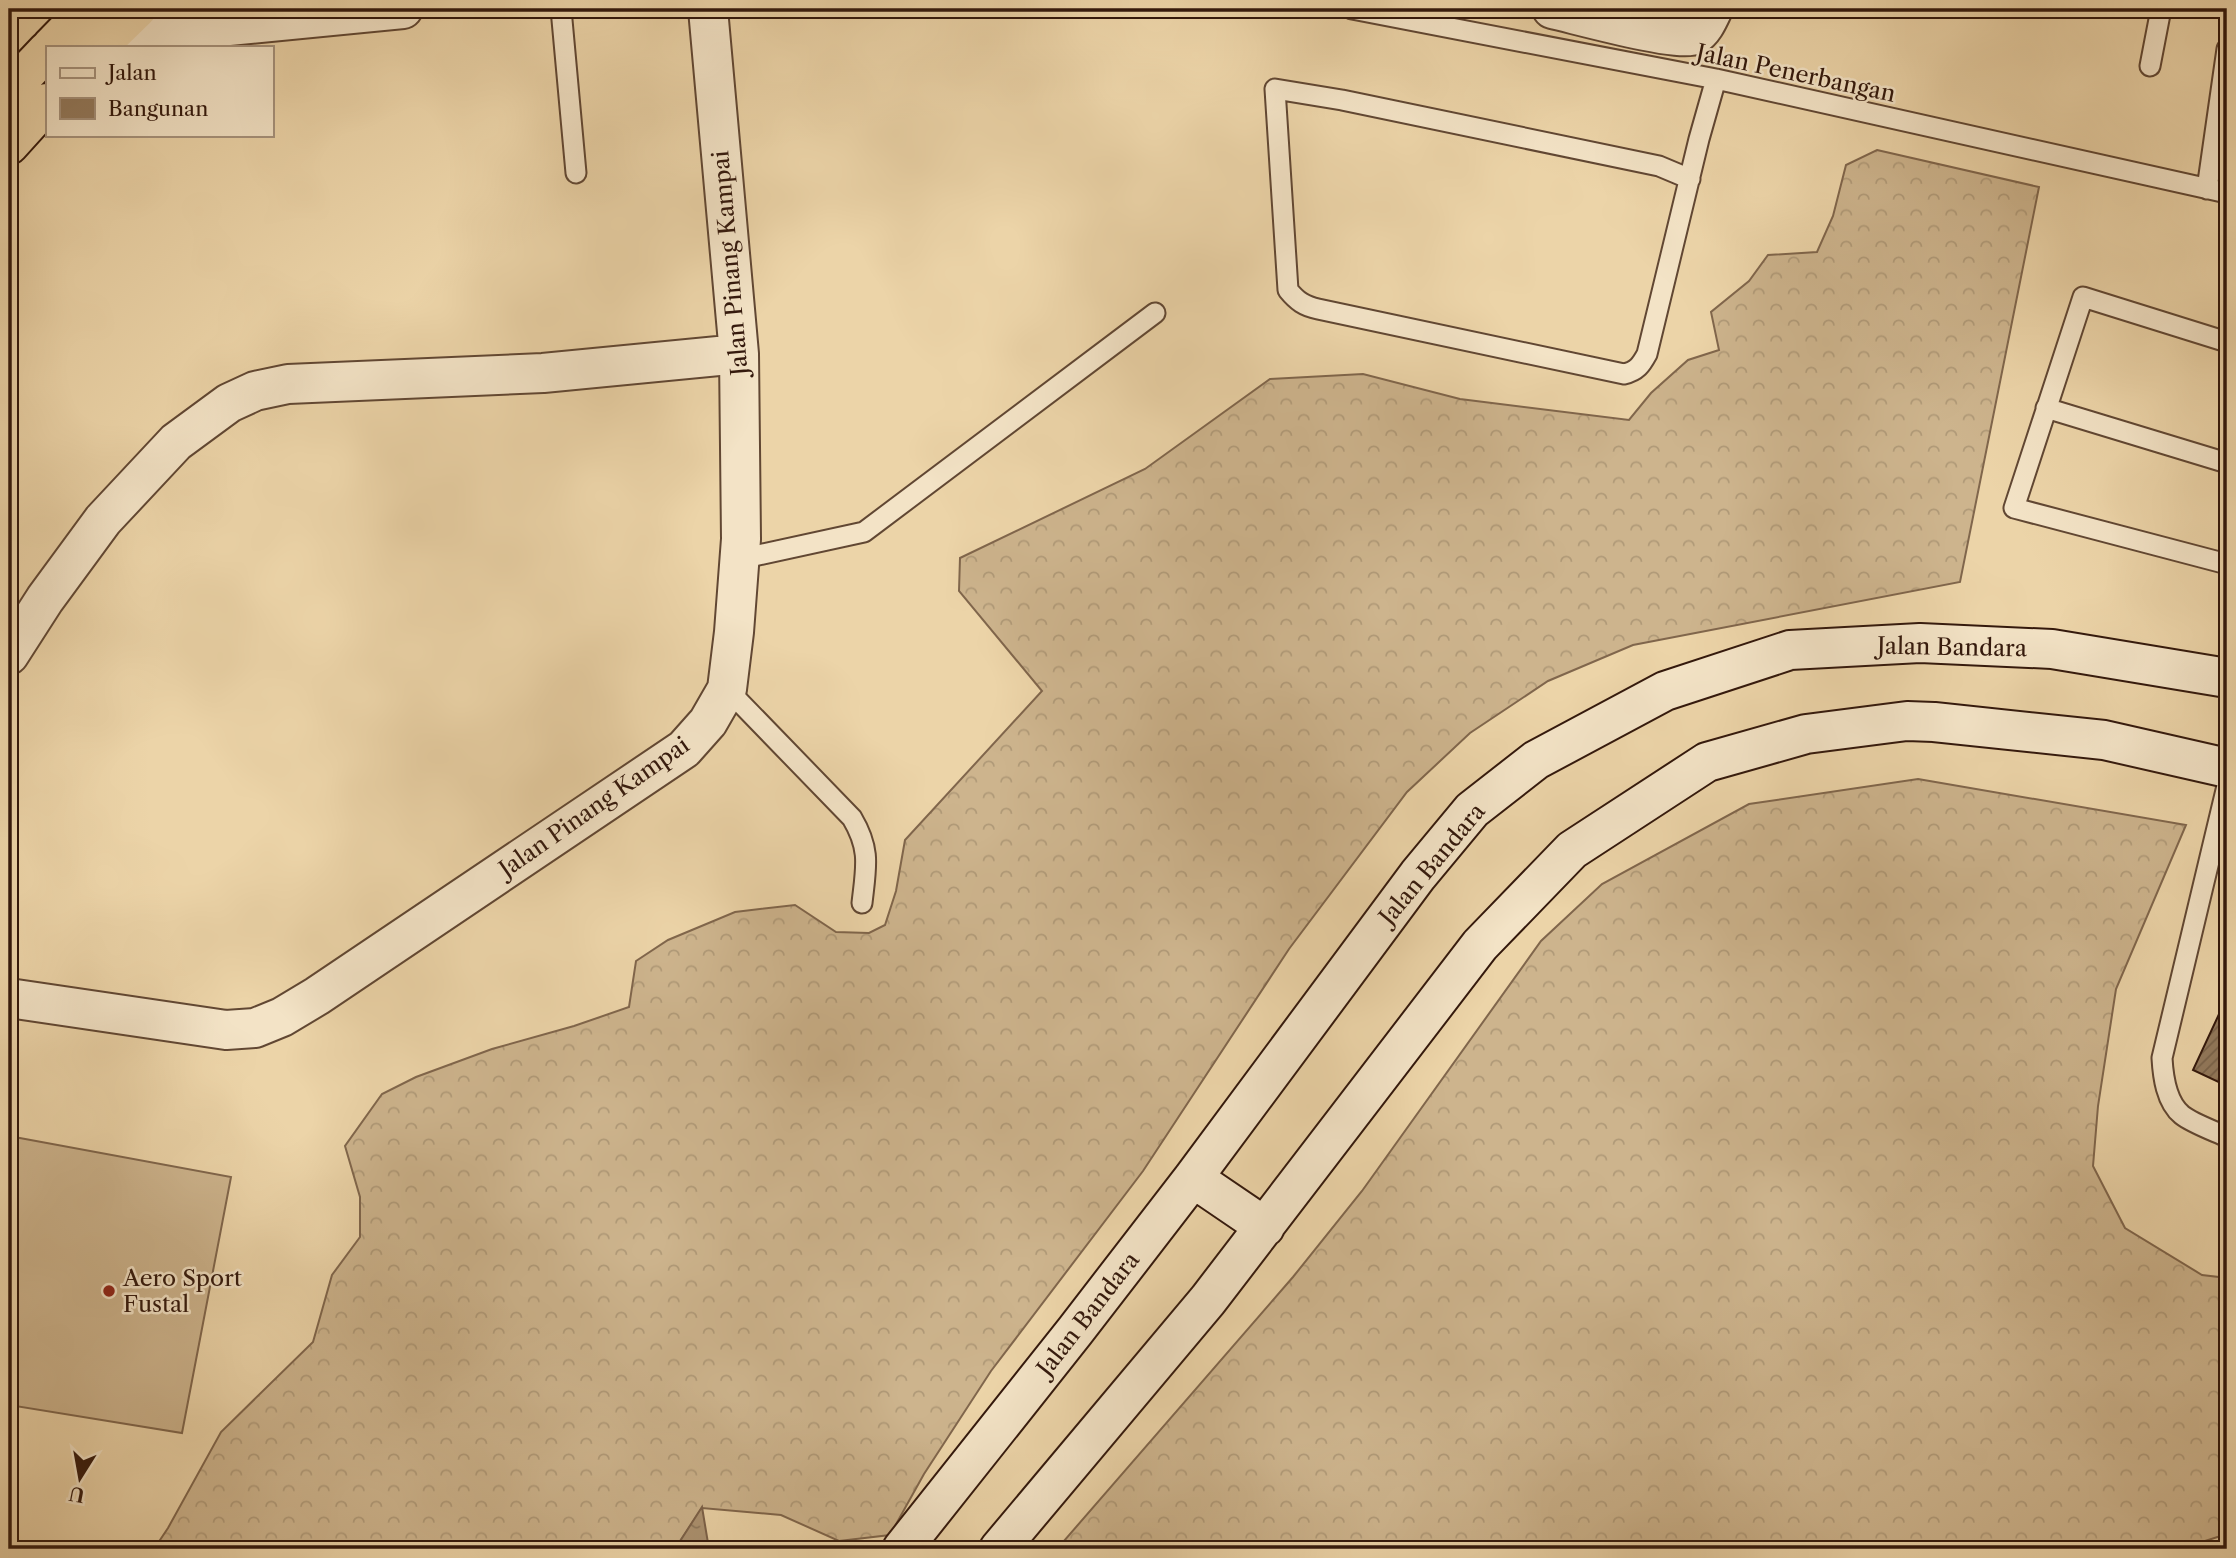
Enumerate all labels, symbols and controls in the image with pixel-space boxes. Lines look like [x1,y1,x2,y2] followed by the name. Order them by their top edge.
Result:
[1691,38,1898,108] street label: Jalan Penerbangan
[46,46,273,136] legend
[105,60,157,85] text: Jalan
[108,96,208,121] text: Bangunan
[706,149,754,380] street label: Jalan Pinang Kampai
[1874,632,2028,662] street label: Jalan Bandara
[491,731,694,885] street label: Jalan Pinang Kampai
[1371,797,1491,933] street label: Jalan Bandara
[1029,1246,1146,1384] street label: Jalan Bandara
[122,1264,242,1318] place label: Aero Sport Fustal
[101,1283,117,1299] marker: Aero Sport Fustal
[46,1442,116,1512] north arrow
[67,1481,87,1507] text: U

